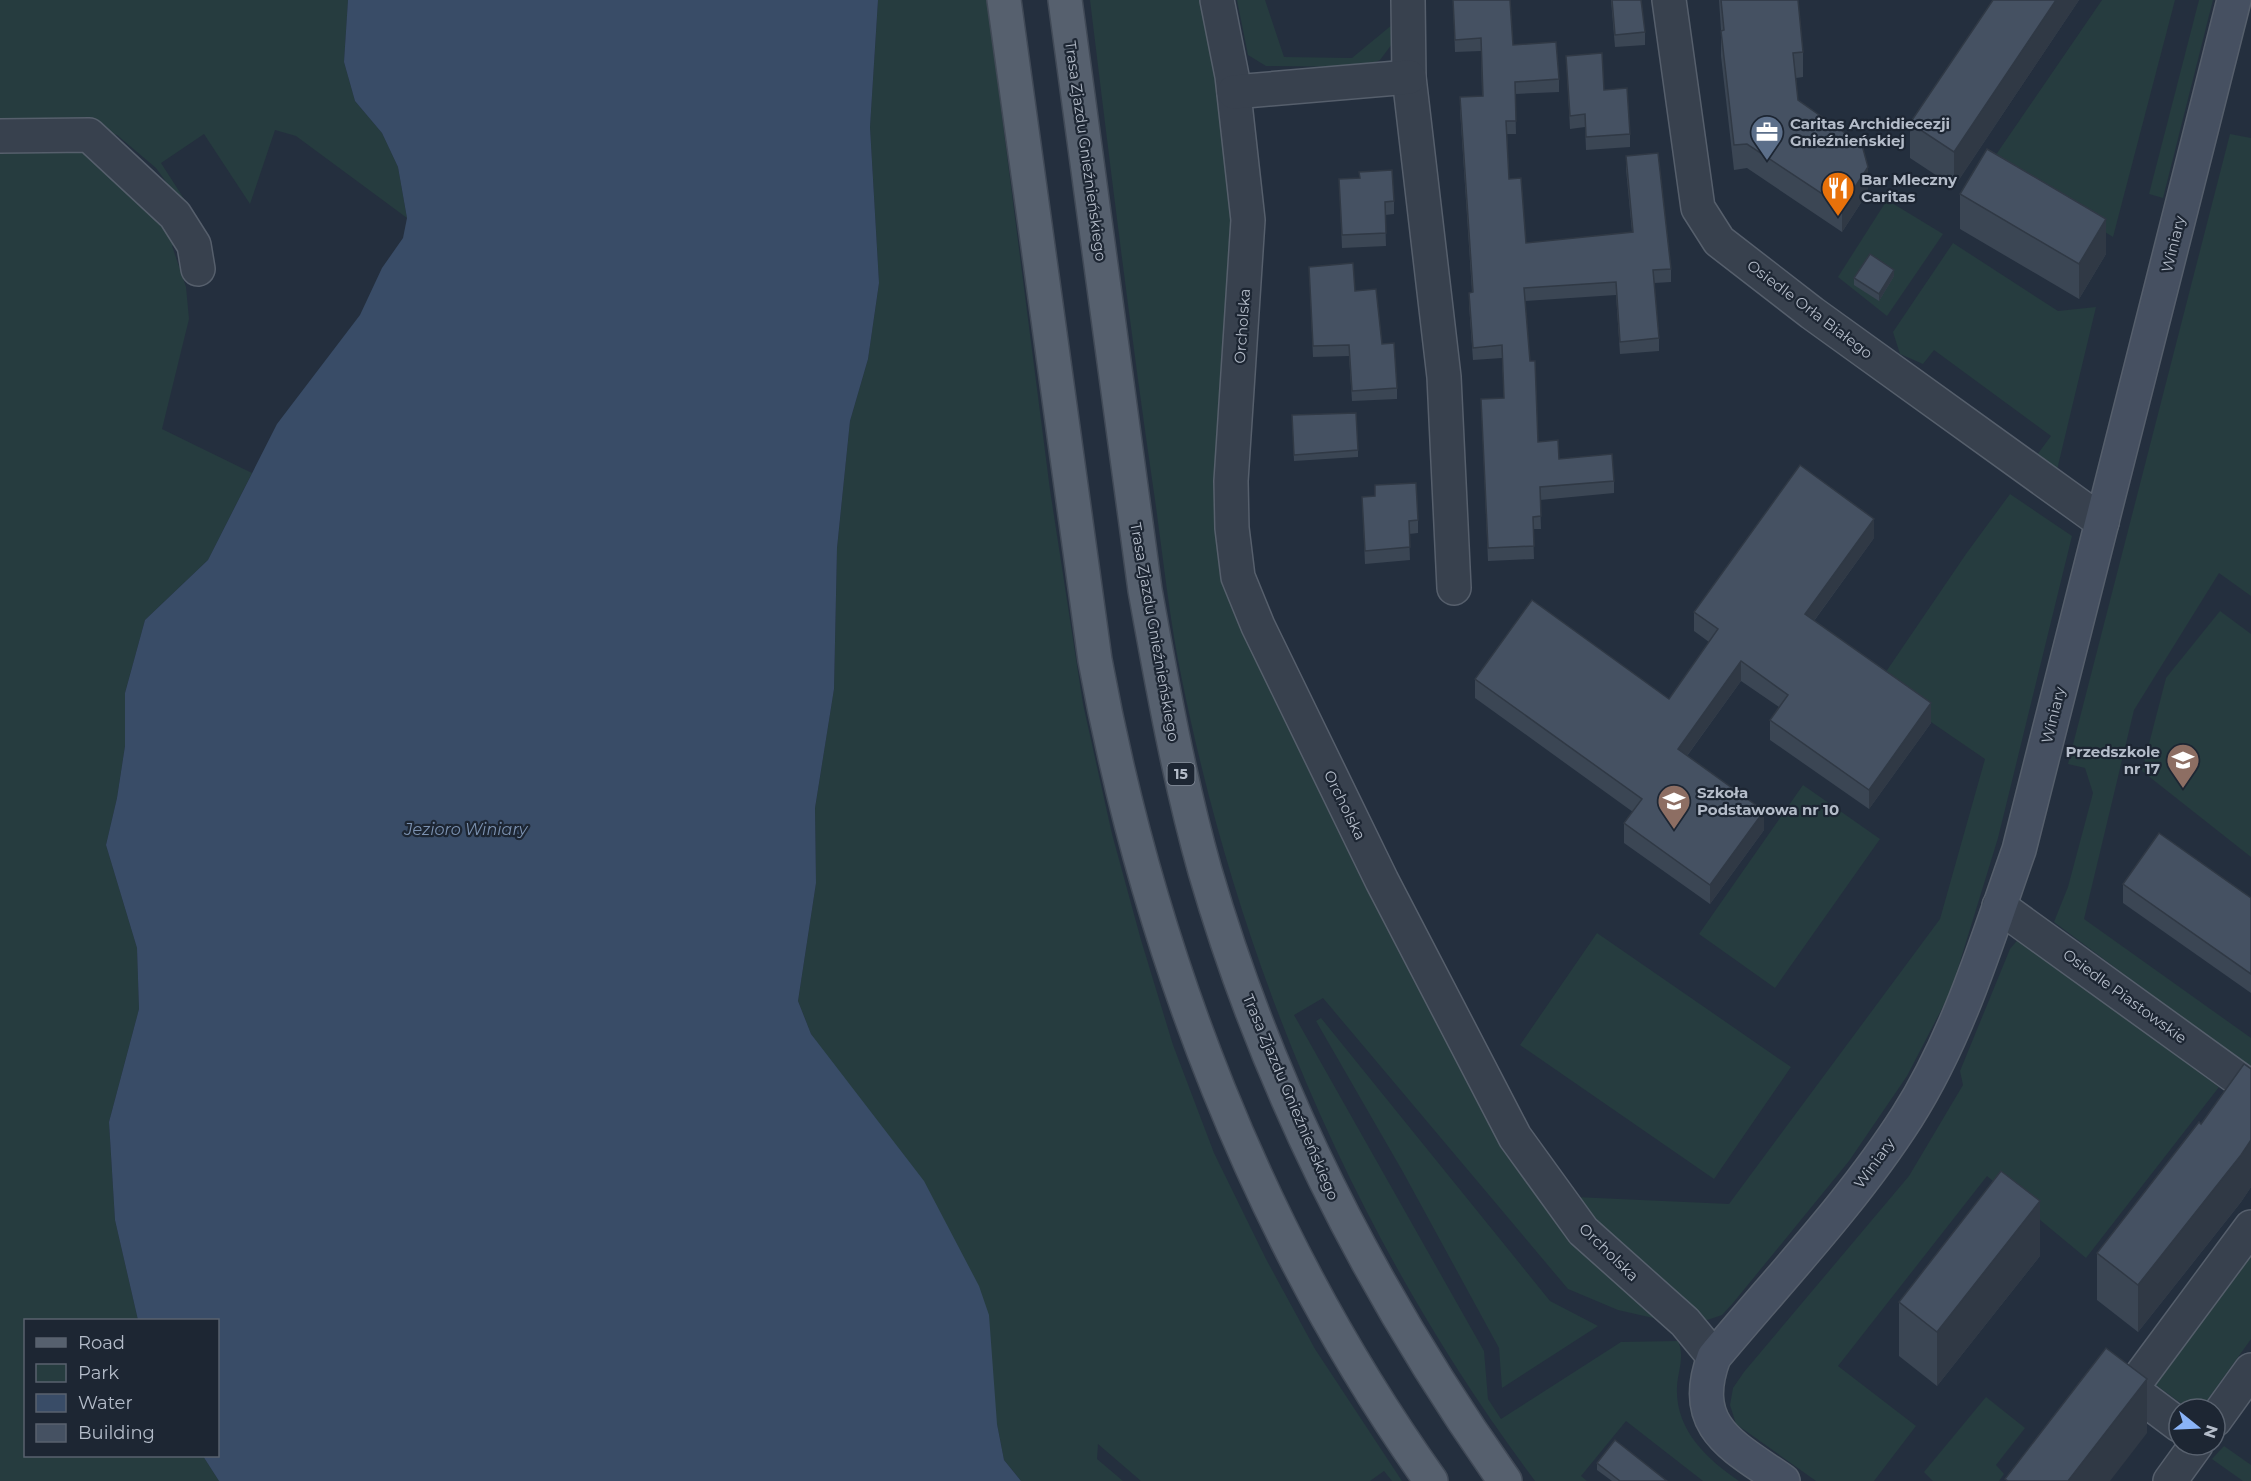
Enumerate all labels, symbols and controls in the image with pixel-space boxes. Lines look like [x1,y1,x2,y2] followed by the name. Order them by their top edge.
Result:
[1061,40,1111,262] street label: Trasa Zjazdu Gnieźnieńskiego
[1749,114,1785,161] office icon: Caritas Archidiecezji Gnieźnieńskiej
[1790,114,1950,150] place label: Caritas Archidiecezji Gnieźnieńskiej
[1820,170,1856,217] restaurant icon: Bar Mleczny Caritas
[1861,170,1958,206] place label: Bar Mleczny Caritas
[2157,213,2189,274] street label: Winiary
[1743,255,1877,363] street label: Osiedle Orła Białego
[1230,288,1254,364] street label: Orcholska
[1126,521,1184,743] street label: Trasa Zjazdu Gnieźnieńskiego
[2037,684,2069,745] street label: Winiary
[2065,742,2160,778] place label: Przedszkole nr 17
[2165,742,2201,789] school or university icon: Przedszkole nr 17
[1168,763,1194,785] road number: 15
[1320,767,1370,843] street label: Orcholska
[1656,783,1692,830] school or university icon: Szkoła Podstawowa nr 10
[1697,783,1839,819] place label: Szkoła Podstawowa nr 10
[404,820,529,839] water label: Jezioro Winiary
[2059,945,2191,1047] street label: Osiedle Piastowskie
[1239,991,1343,1203] street label: Trasa Zjazdu Gnieźnieńskiego
[1849,1133,1899,1192] street label: Winiary
[1575,1219,1643,1285] street label: Orcholska
[24,1319,219,1457] legend
[78,1332,125,1354] text: Road
[78,1362,119,1384] text: Park
[78,1392,133,1414] text: Water
[2167,1397,2227,1457] north arrow
[78,1422,155,1444] text: Building
[2200,1422,2222,1441] text: N

